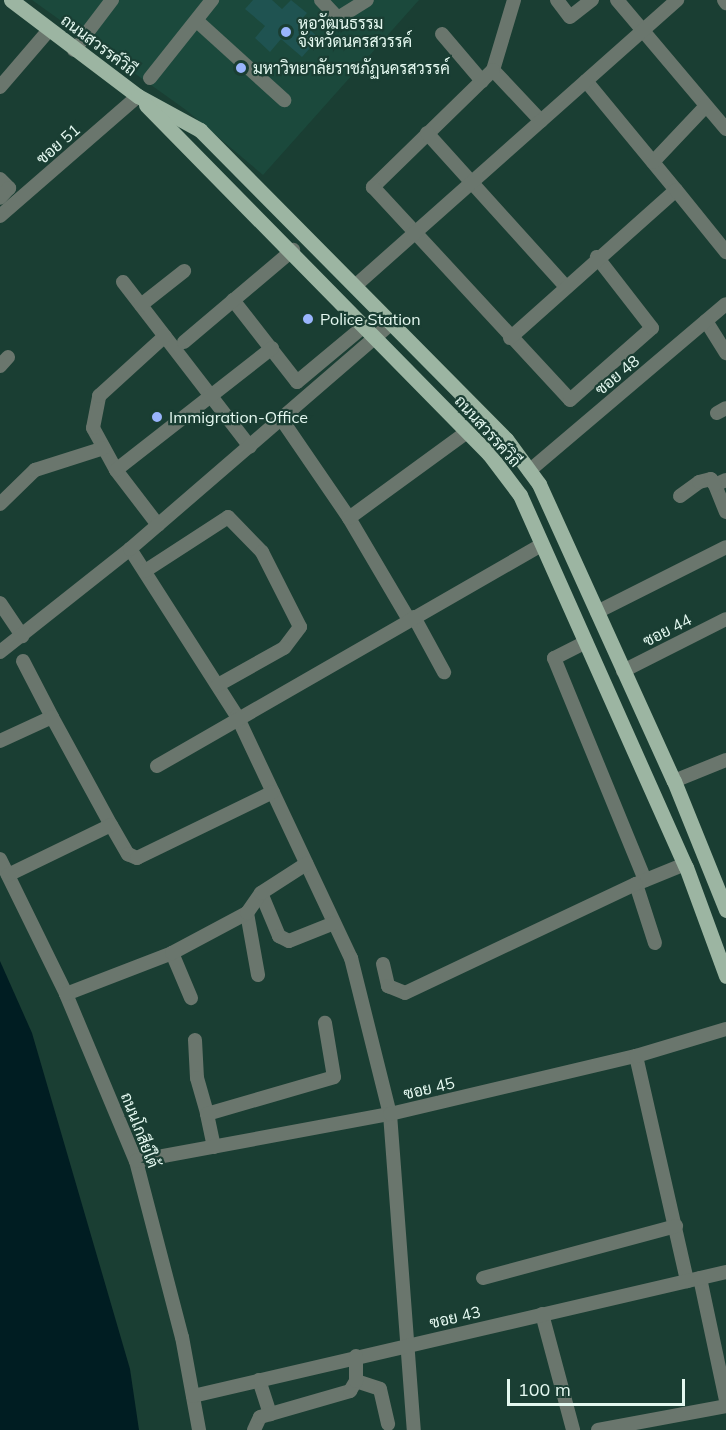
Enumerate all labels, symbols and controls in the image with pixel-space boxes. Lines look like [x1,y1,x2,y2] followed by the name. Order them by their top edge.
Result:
[57,10,141,80] street label: ถนนสวรรค์วิถี
[298,13,412,51] place label: หอวัฒนธรรม จังหวัดนครสวรรค์
[279,25,293,39] marker: หอวัฒนธรรม จังหวัดนครสวรรค์
[253,58,450,78] place label: มหาวิทยาลัยราชภัฏนครสวรรค์
[234,61,248,75] marker: มหาวิทยาลัยราชภัฏนครสวรรค์
[32,120,84,168] street label: ซอย 51
[320,309,421,329] place label: Police Station
[301,312,315,326] marker: Police Station
[591,351,643,399] street label: ซอย 48
[451,391,525,471] street label: ถนนสวรรค์วิถี
[169,407,308,427] place label: Immigration-Office
[150,410,164,424] marker: Immigration-Office
[640,610,694,650] street label: ซอย 44
[402,1073,456,1103] street label: ซอย 45
[117,1090,163,1170] street label: ถนนโกสีย์ใต้
[428,1302,482,1332] street label: ซอย 43
[510,1367,688,1405] scale bar
[518,1378,571,1401] text: 100 m

